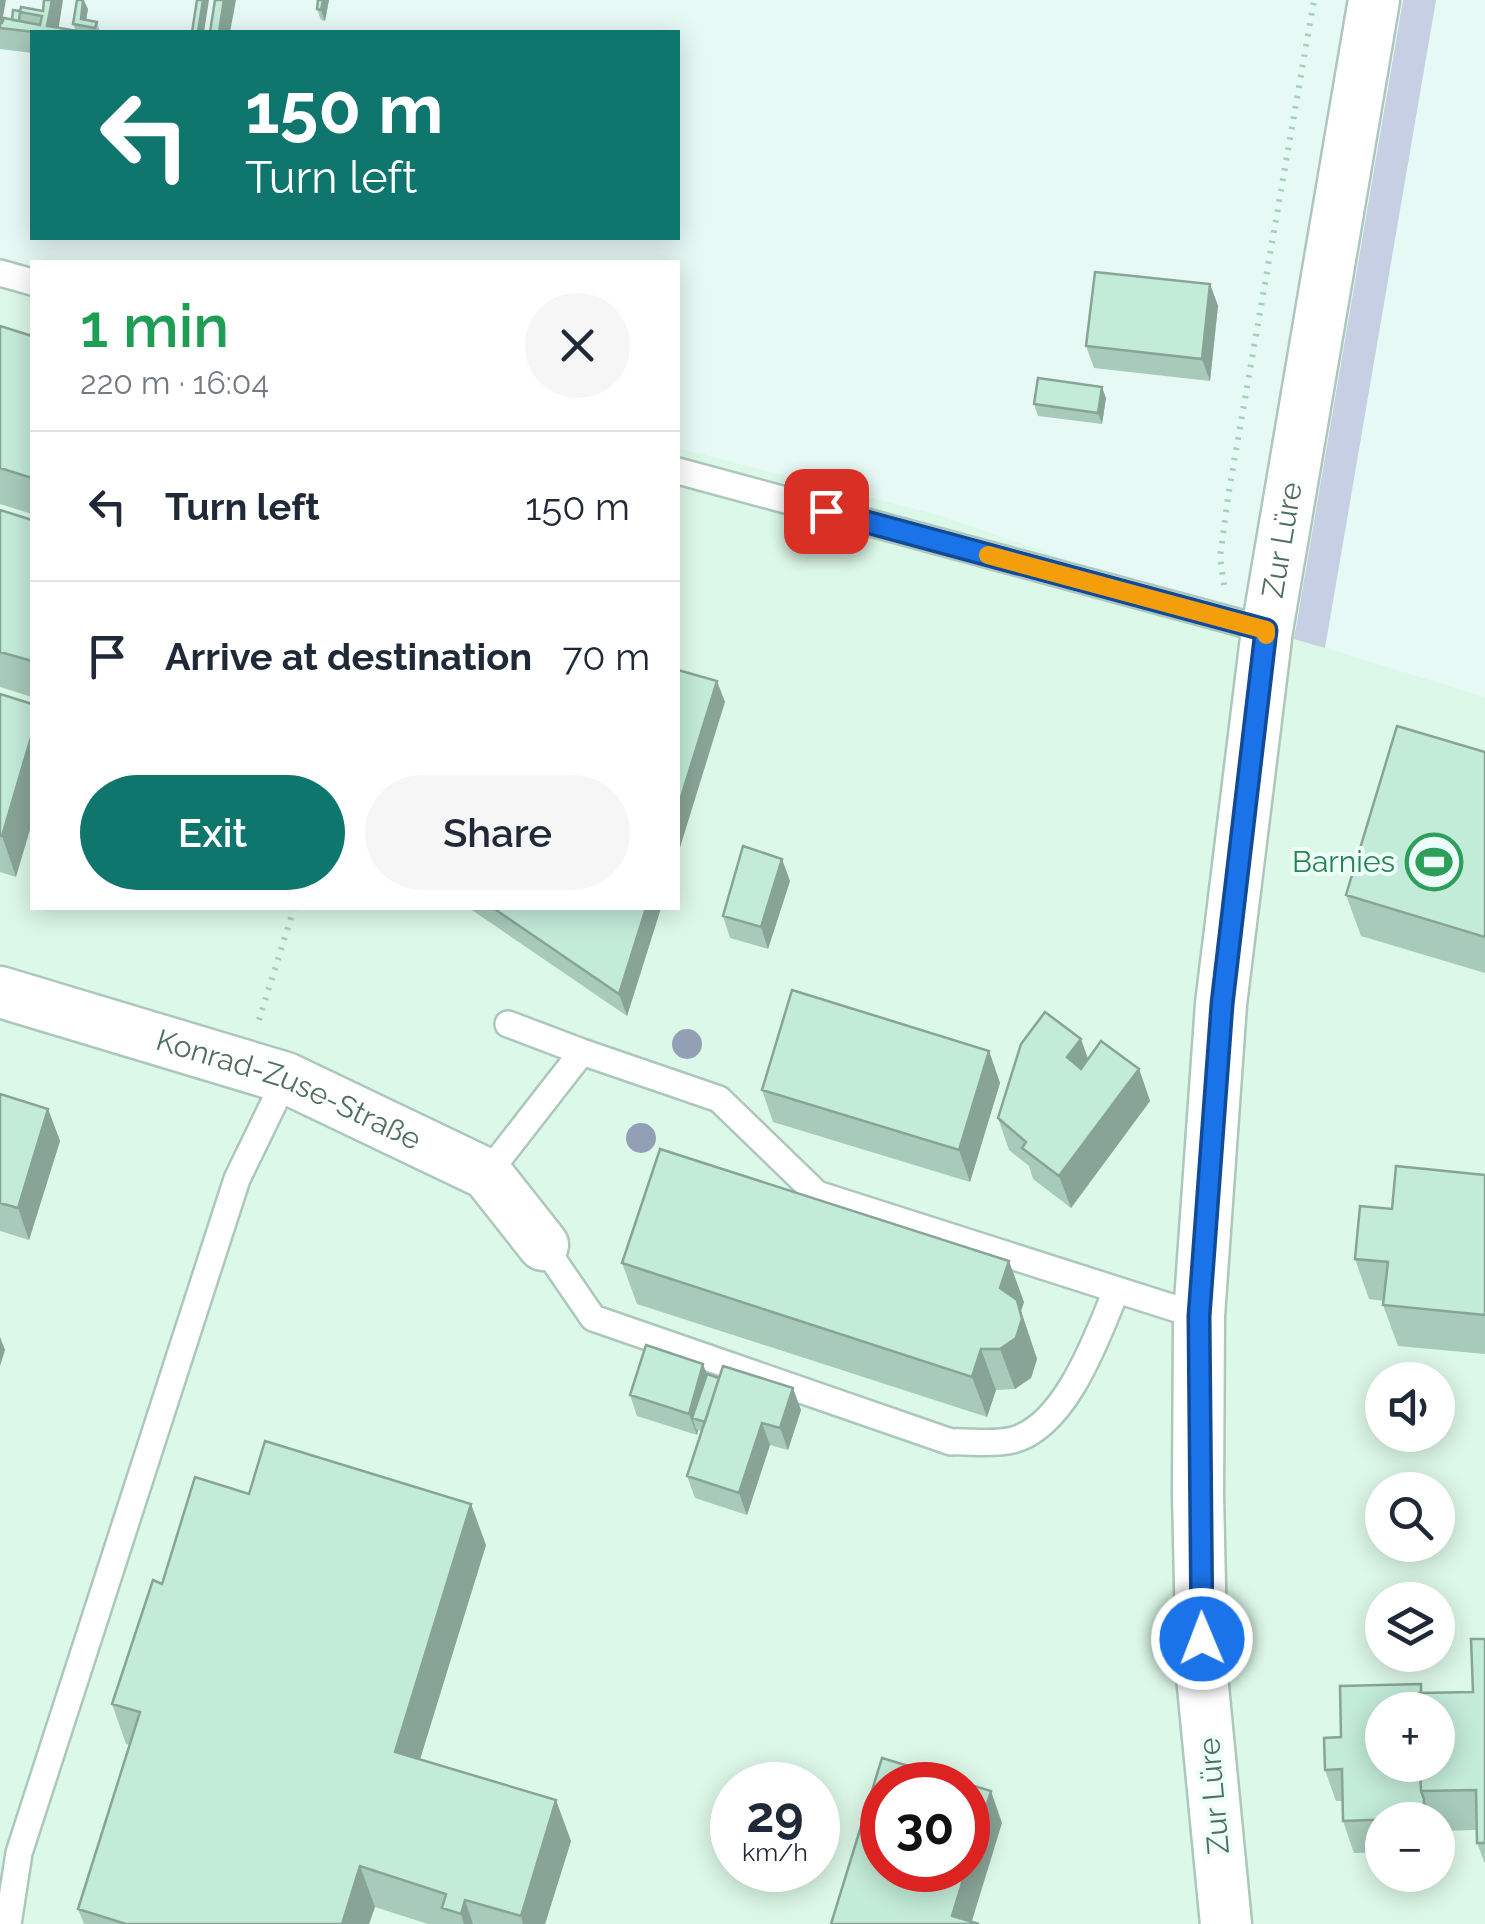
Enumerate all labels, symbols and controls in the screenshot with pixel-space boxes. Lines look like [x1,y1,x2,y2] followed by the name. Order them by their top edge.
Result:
[245,67,443,149] text: 150 m
[80,70,210,200] icon: left
[245,151,417,204] text: Turn left
[80,291,229,361] text: 1 min
[525,293,630,398] button: close
[80,364,269,401] text: 220 m · 16:04
[784,469,869,554] pin
[80,479,135,534] icon: left
[1255,480,1309,600] street label: Zur Lüre
[165,484,320,529] text: Turn left
[525,484,630,529] text: 150 m
[799,484,854,539] icon: arrive
[80,629,135,684] icon: arrive
[165,634,532,679] text: Arrive at destination
[562,634,650,679] text: 70 m
[80,775,345,890] button: Exit
[365,775,630,890] button: Share
[1404,832,1464,892] sports icon: Barnies
[1292,844,1395,879] place label: Barnies
[152,1022,427,1157] street label: Konrad-Zuse-Straße
[1365,1362,1455,1892] map controls
[1365,1362,1455,1452] button: sound
[1365,1472,1455,1562] button: search
[1365,1582,1455,1672] button: layers
[1150,1587,1254,1691] position arrow
[1365,1692,1455,1782] button: +
[1191,1736,1236,1856] street label: Zur Lüre
[860,1762,990,1892] speed limit sign: 30
[746,1785,804,1844] text: 29
[1365,1802,1455,1892] button: −
[742,1837,808,1867] text: km/h

